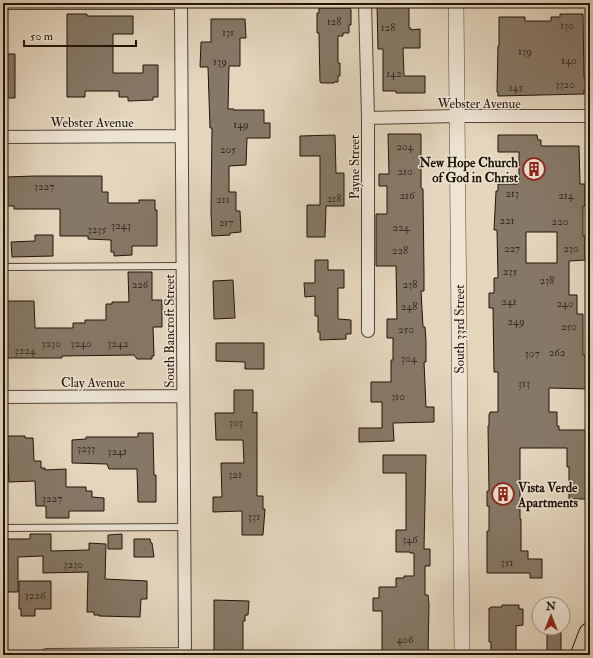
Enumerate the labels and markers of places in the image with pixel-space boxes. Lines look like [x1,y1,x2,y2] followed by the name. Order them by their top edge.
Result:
[418,155,519,186] place label: New Hope Church of God in Christ
[521,156,547,182] building icon: New Hope Church of God in Christ
[517,480,579,512] place label: Vista Verde Apartments
[490,481,516,507] building icon: Vista Verde Apartments

